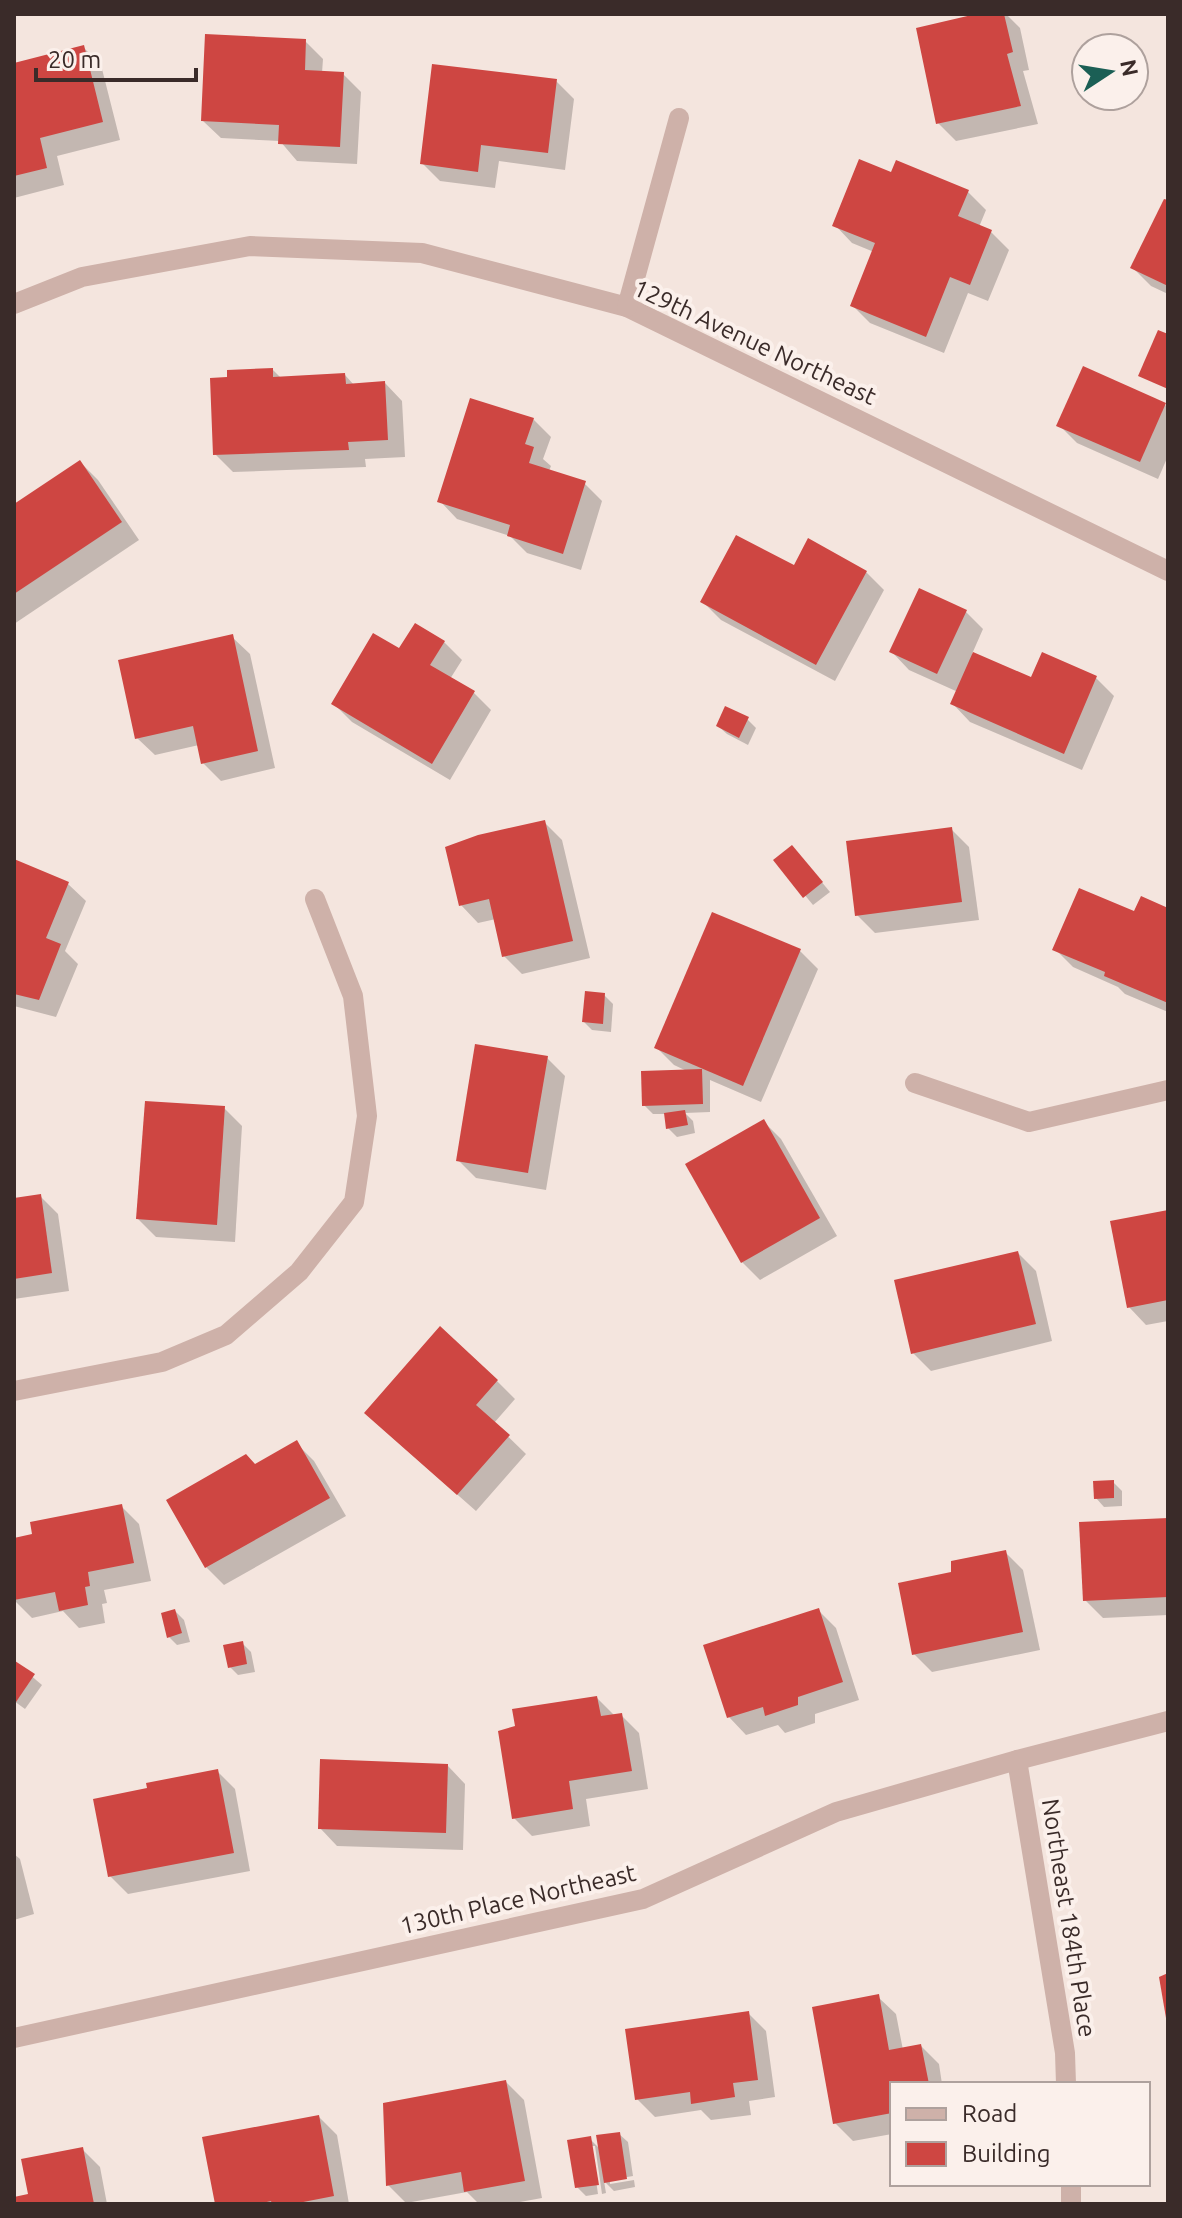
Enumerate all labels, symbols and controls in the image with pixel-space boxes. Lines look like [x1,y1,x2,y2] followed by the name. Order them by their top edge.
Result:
[36,32,196,82] scale bar
[1070,32,1150,112] north arrow
[48,46,101,73] text: 20 m
[1116,57,1144,78] text: N
[629,274,881,410] street label: 129th Avenue Northeast
[1037,1797,1101,2039] street label: Northeast 184th Place
[398,1859,639,1939] street label: 130th Place Northeast
[890,2082,1150,2186] legend
[962,2100,1017,2127] text: Road
[962,2140,1050,2167] text: Building

